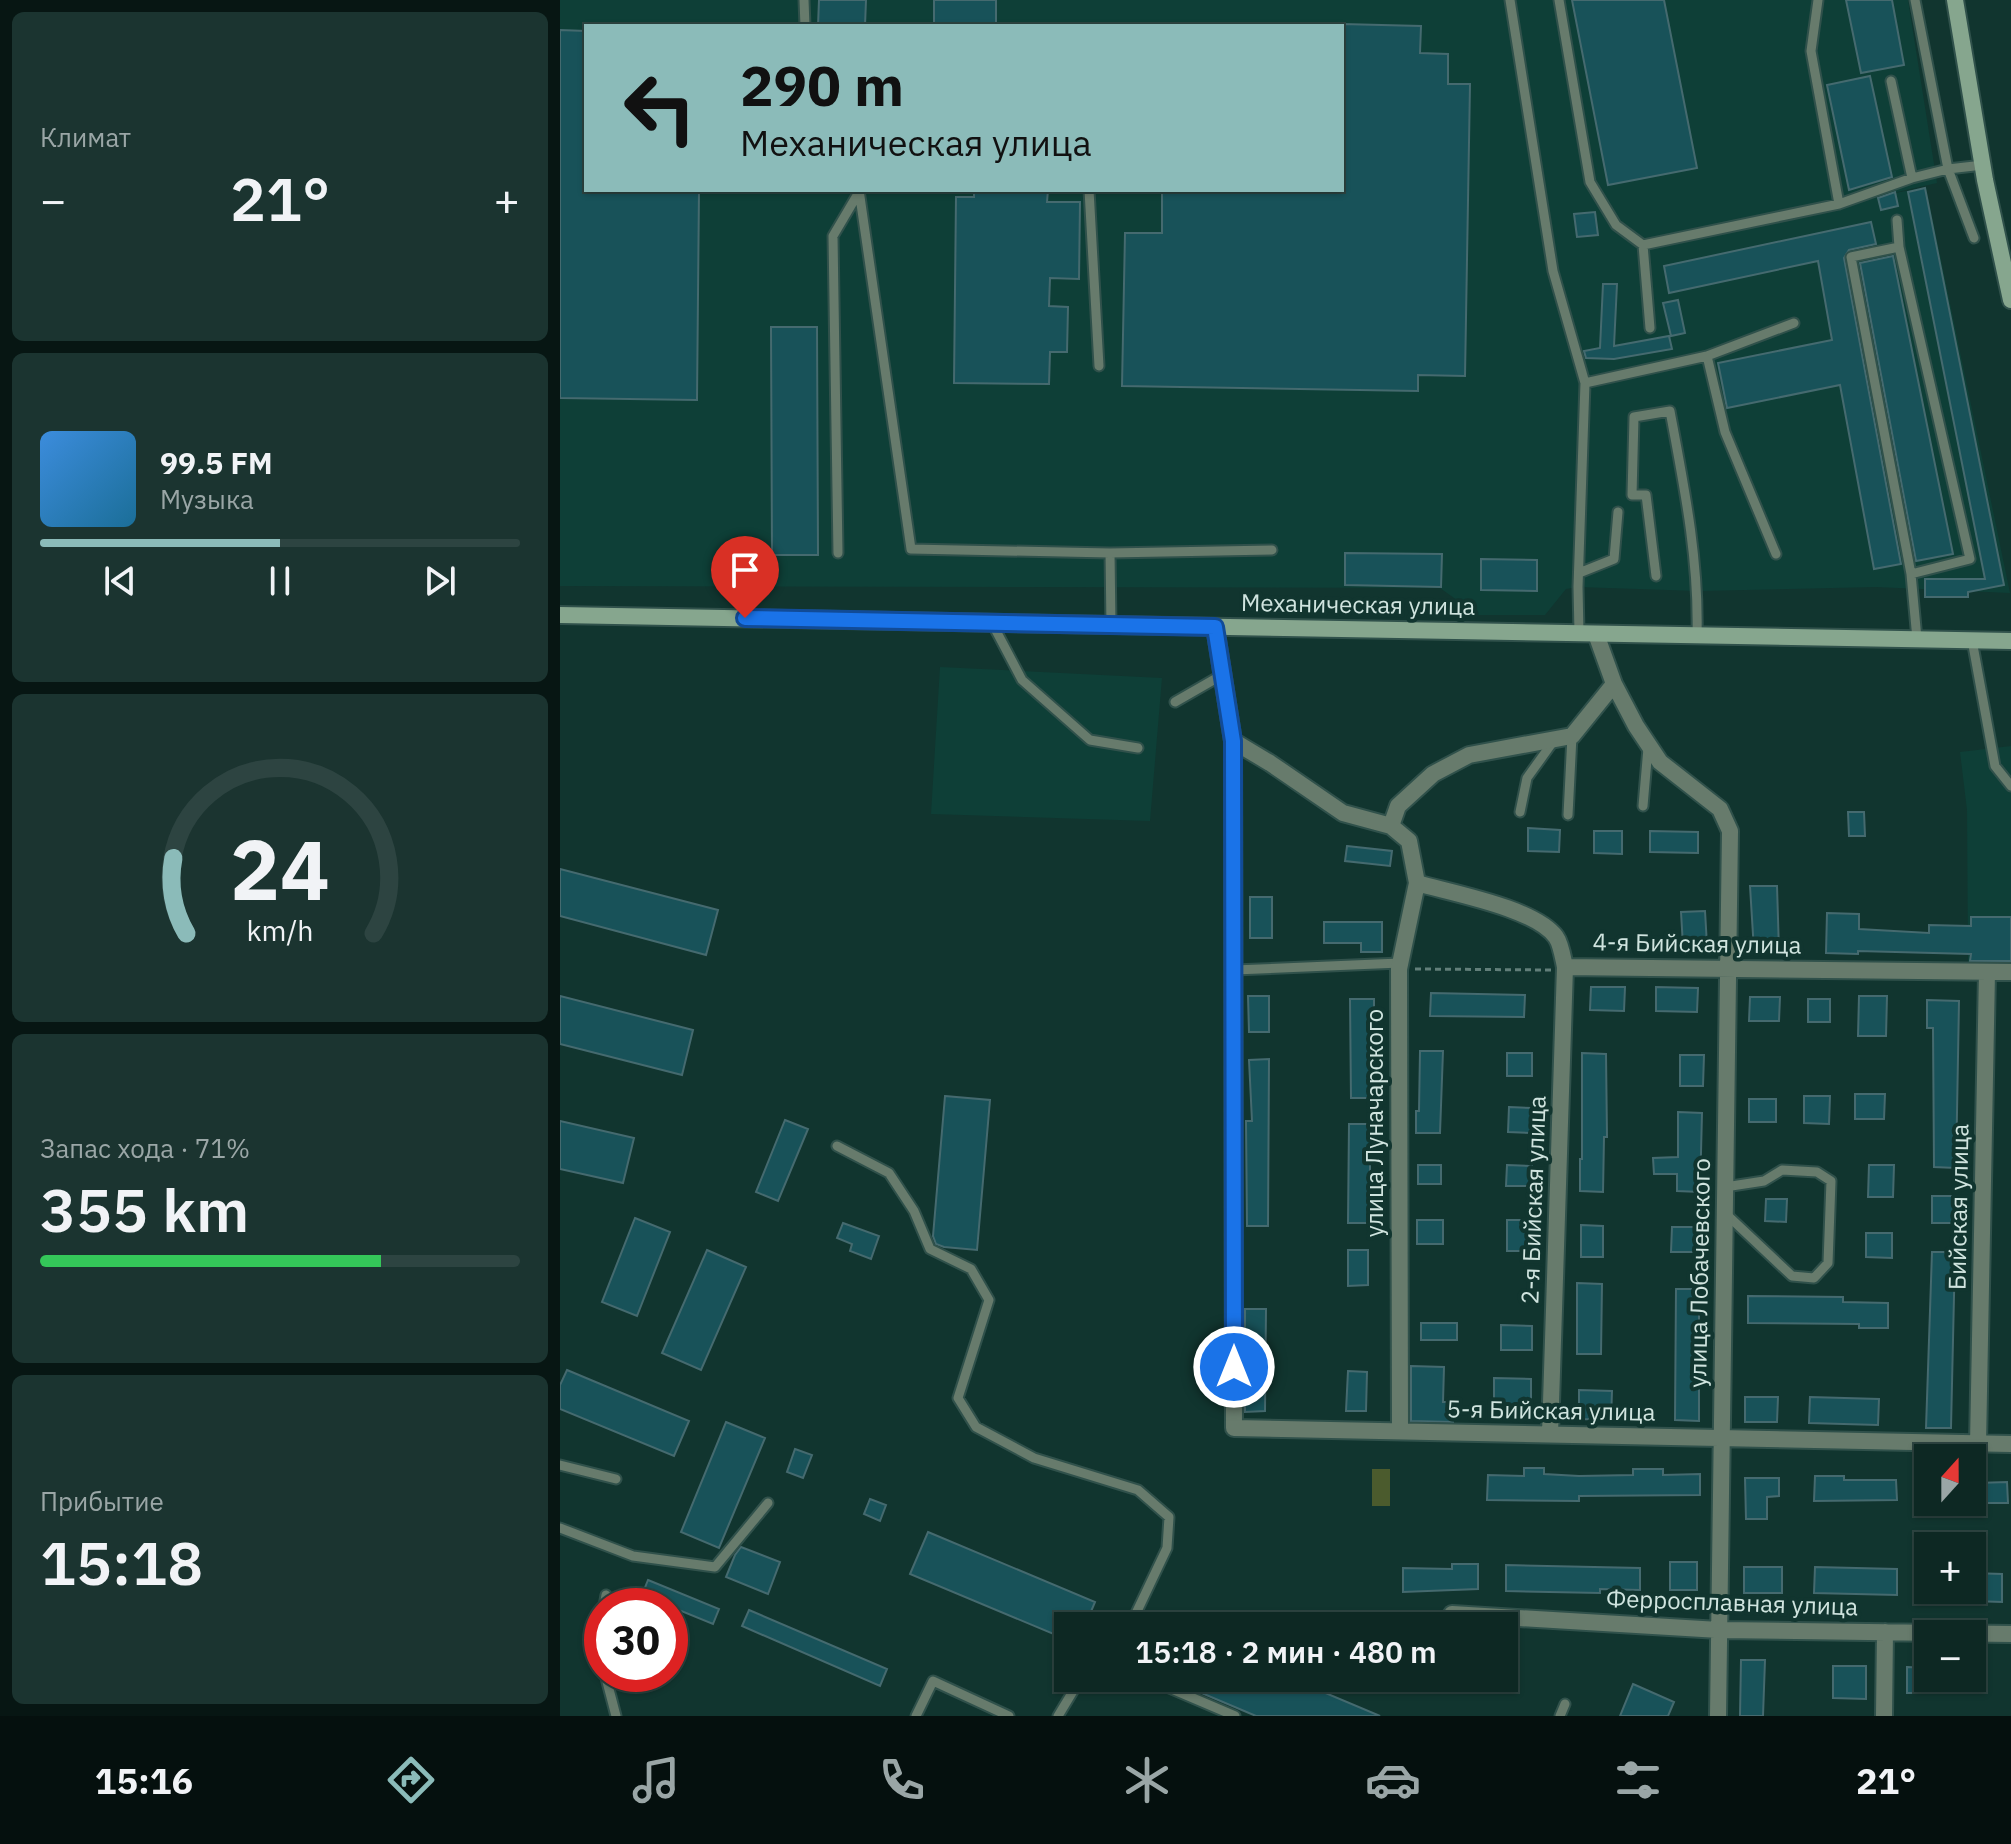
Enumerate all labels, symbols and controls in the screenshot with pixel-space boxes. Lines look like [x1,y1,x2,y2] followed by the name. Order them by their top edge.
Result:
[740,49,904,121] text: 290 m
[608,56,712,160] icon: left
[740,119,1092,166] text: Механическая улица
[40,120,131,154] text: Климат
[230,159,330,238] text: 21°
[40,171,66,228] text: −
[494,171,520,228] text: +
[160,443,273,482] text: 99.5 FM
[160,482,254,516] text: Музыка
[711,536,779,618] pin
[723,548,767,592] icon: arrive
[98,559,142,603] icon: previous
[258,559,302,603] icon: pause
[418,559,462,603] icon: next
[1241,586,1476,622] street label: Механическая улица
[230,815,330,923] text: 24
[246,912,314,949] text: km/h
[1592,925,1802,961] street label: 4-я Бийская улица
[1358,1009,1390,1237] street label: улица Луначарского
[1513,1095,1553,1305] street label: 2-я Бийская улица
[1941,1123,1975,1290] street label: Бийская улица
[40,1131,250,1165] text: Запас хода · 71%
[1681,1158,1717,1388] street label: улица Лобачевского
[40,1170,249,1249] text: 355 km
[1192,1325,1276,1409] position arrow
[1446,1392,1656,1428] street label: 5-я Бийская улица
[1914,1444,1986,1516] north arrow
[1914,1444,1986,1692] map controls
[40,1484,164,1518] text: Прибытие
[40,1523,203,1602] text: 15:18
[1914,1532,1986,1604] button: +
[1605,1582,1859,1622] street label: Ферросплавная улица
[584,1588,688,1692] speed limit sign: 30
[1914,1620,1986,1692] button: −
[1135,1632,1437,1671] text: 15:18 · 2 мин · 480 m
[383,1752,439,1808] icon: directions
[628,1752,684,1808] icon: music
[874,1752,930,1808] icon: phone
[1119,1752,1175,1808] icon: climate
[1365,1752,1421,1808] icon: car
[1610,1752,1666,1808] icon: filters
[95,1757,193,1804] text: 15:16
[1856,1757,1916,1804] text: 21°

